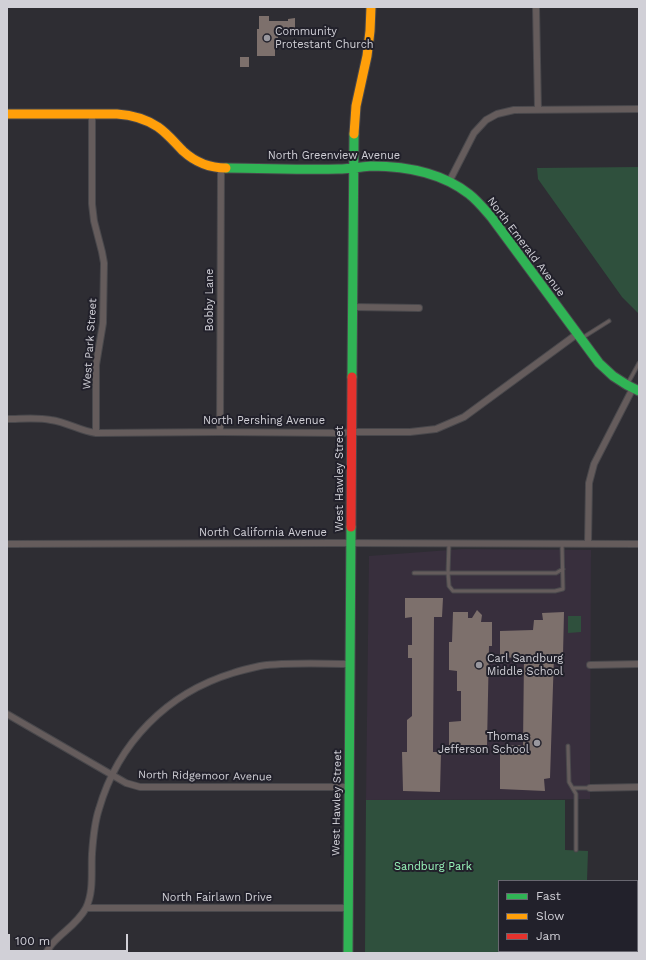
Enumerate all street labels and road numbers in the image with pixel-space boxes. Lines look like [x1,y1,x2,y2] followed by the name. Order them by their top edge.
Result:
[268,149,400,163] street label: North Greenview Avenue
[484,195,568,299] street label: North Emerald Avenue
[203,269,217,331] street label: Bobby Lane
[80,298,100,390] street label: West Park Street
[203,414,325,428] street label: North Pershing Avenue
[333,426,347,532] street label: West Hawley Street
[199,526,327,540] street label: North California Avenue
[329,750,345,856] street label: West Hawley Street
[138,768,272,784] street label: North Ridgemoor Avenue
[162,891,272,905] street label: North Fairlawn Drive

